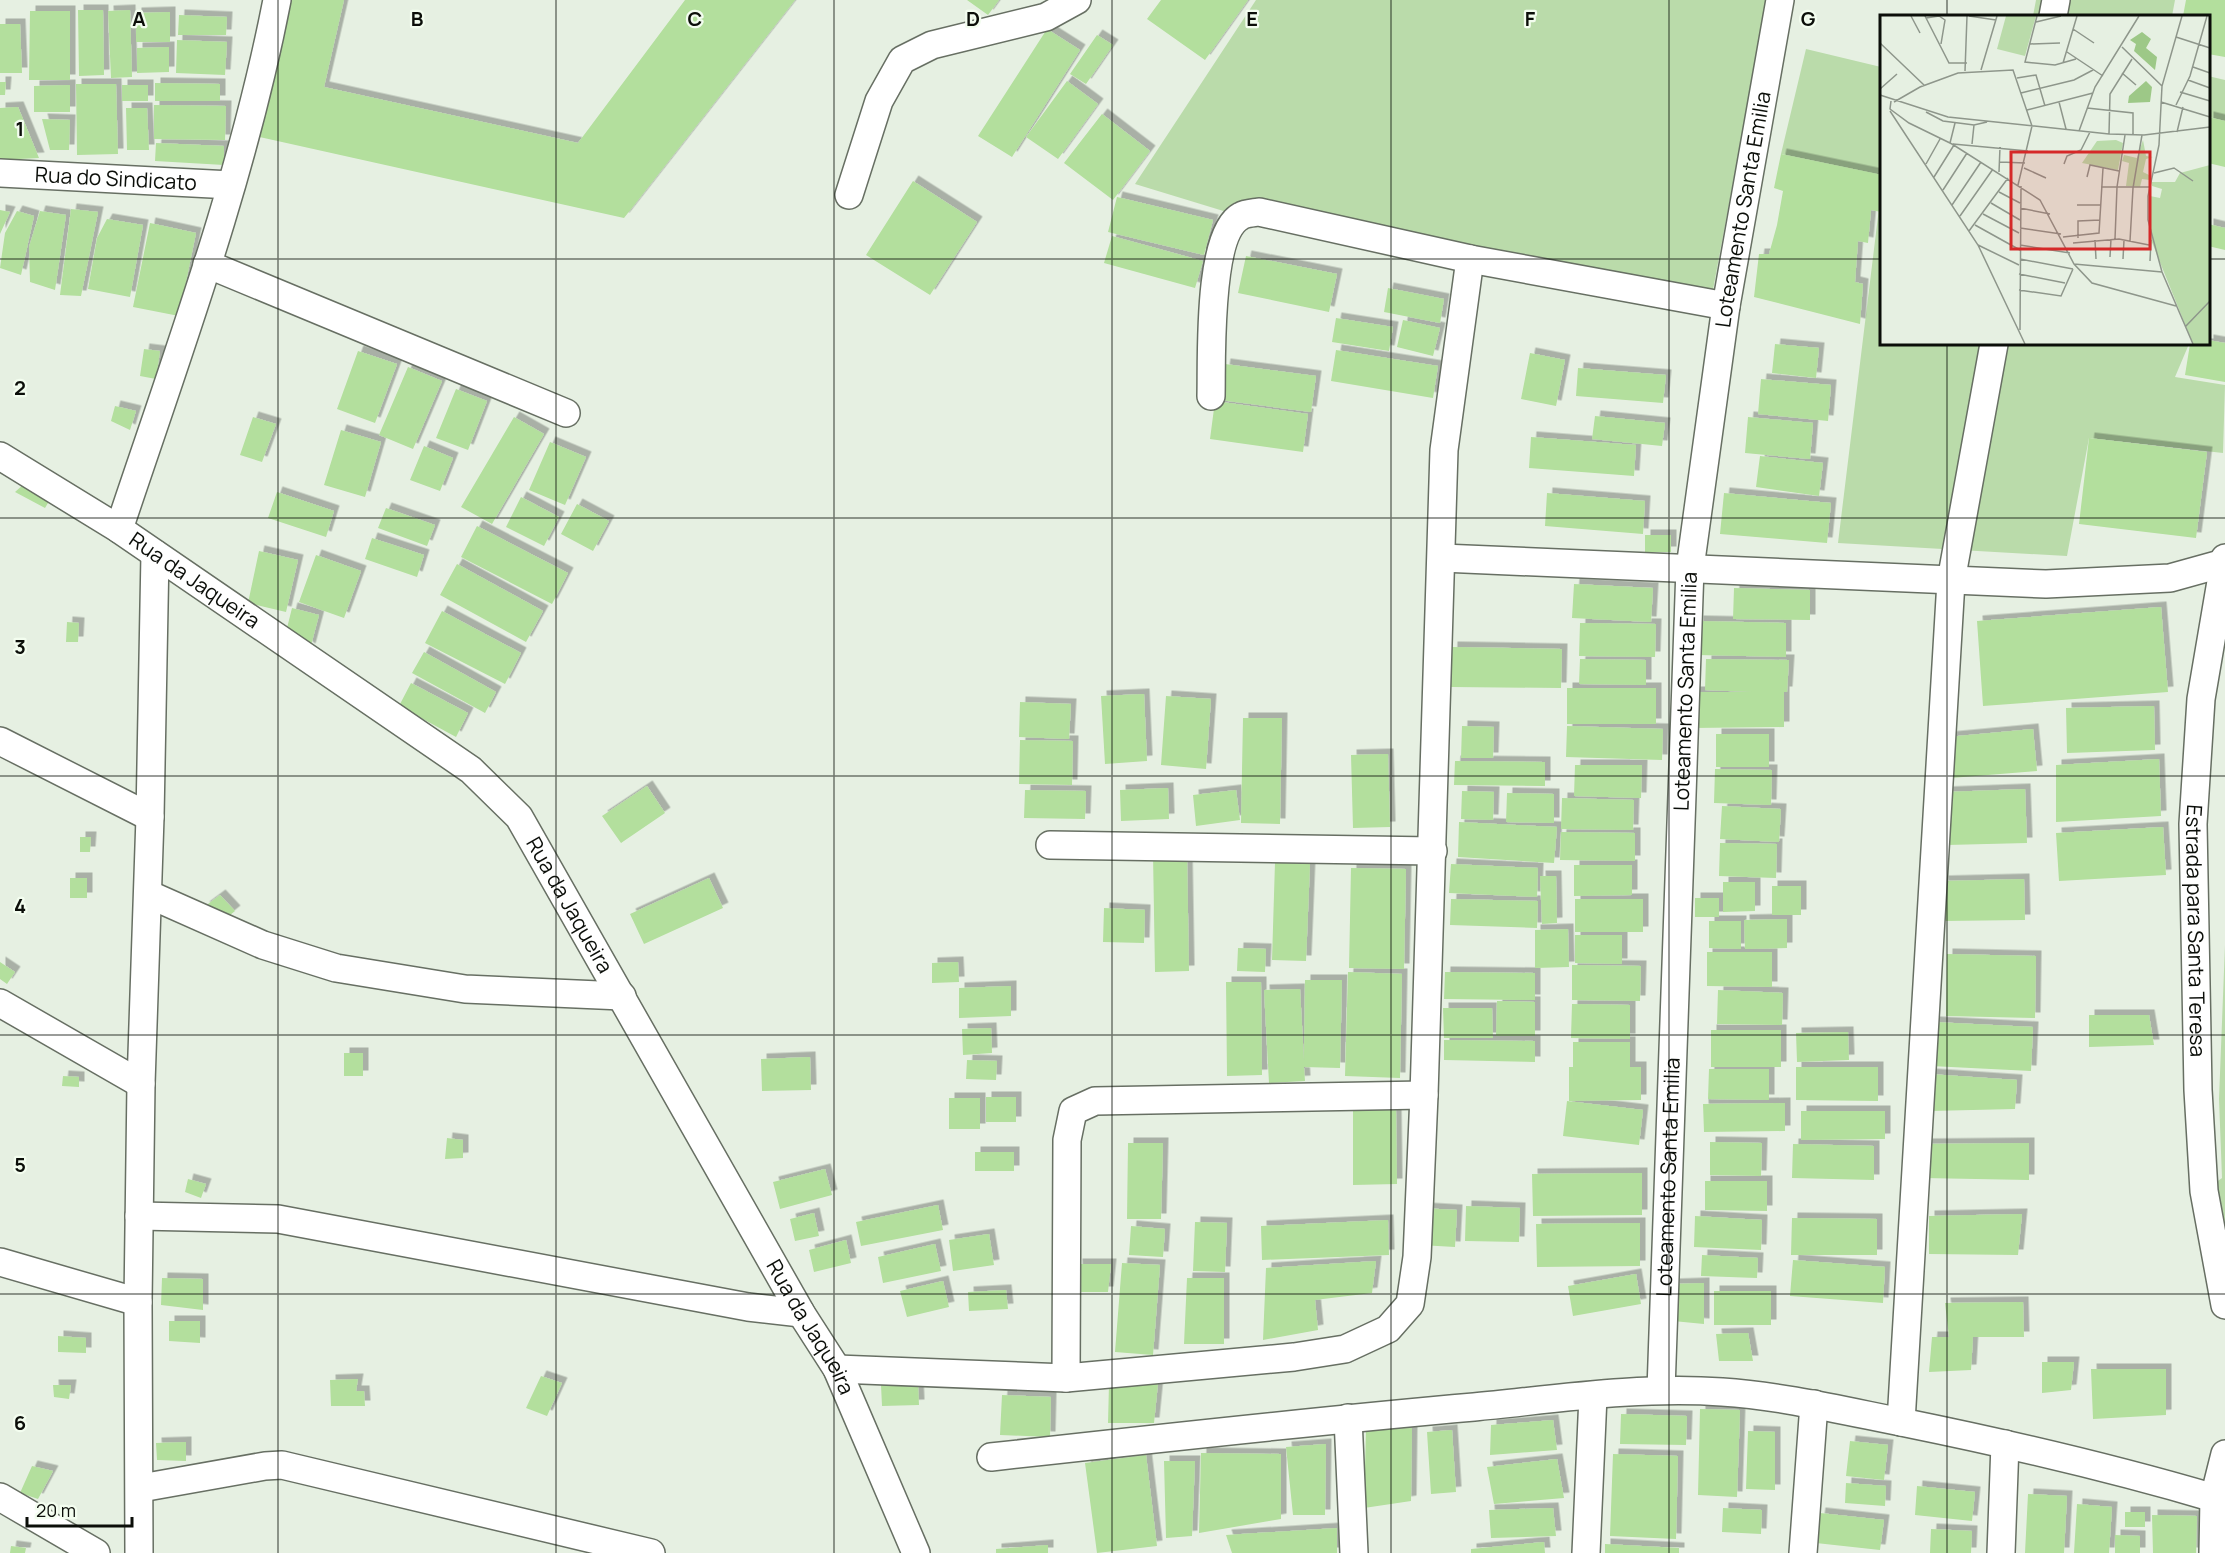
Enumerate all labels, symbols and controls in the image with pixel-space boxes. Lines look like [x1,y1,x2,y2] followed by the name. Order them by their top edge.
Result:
[132,5,146,32] text: A
[411,5,424,32] text: B
[688,5,702,32] text: C
[966,5,980,32] text: D
[1246,5,1258,32] text: E
[1525,5,1536,32] text: F
[1801,5,1816,32] text: G
[1880,15,2210,345] inset map
[1708,89,1777,329] street label: Loteamento Santa Emilia
[16,115,24,142] text: 1
[34,160,197,196] street label: Rua do Sindicato
[14,374,26,401] text: 2
[124,525,266,634] street label: Rua da Jaqueira
[1666,571,1703,811] street label: Loteamento Santa Emilia
[14,633,26,660] text: 3
[2180,804,2212,1057] street label: Estrada para Santa Teresa
[520,832,620,978] street label: Rua da Jaqueira
[14,892,26,919] text: 4
[1649,1057,1686,1297] street label: Loteamento Santa Emilia
[14,1151,26,1178] text: 5
[760,1254,861,1399] street label: Rua da Jaqueira
[14,1409,26,1436] text: 6
[27,1490,132,1528] scale bar
[36,1498,76,1522] text: 20 m

